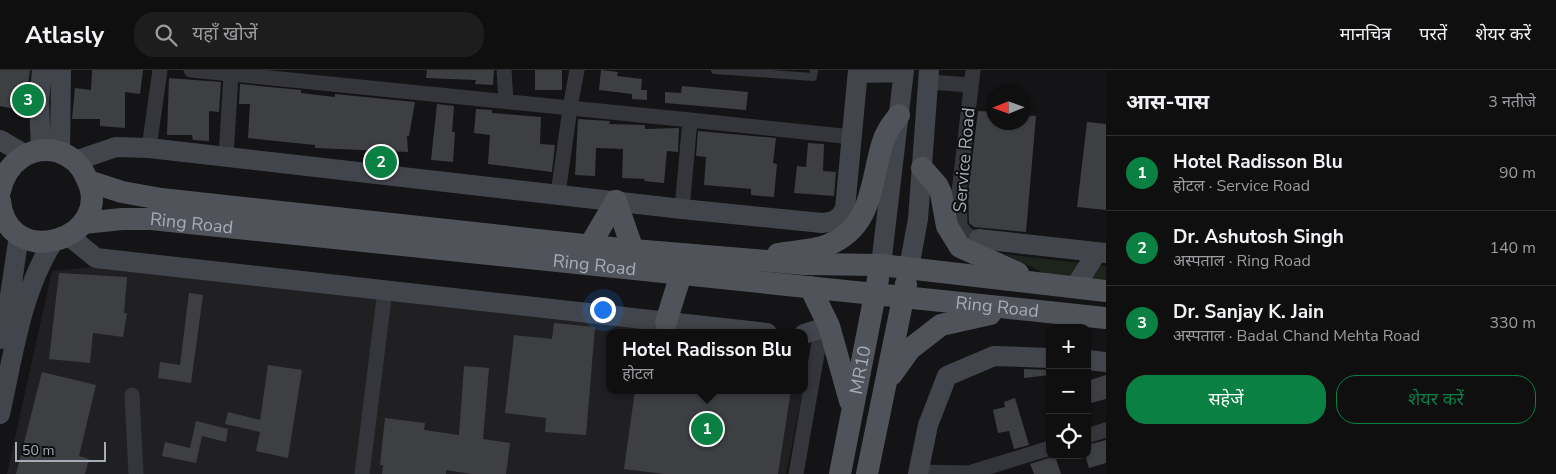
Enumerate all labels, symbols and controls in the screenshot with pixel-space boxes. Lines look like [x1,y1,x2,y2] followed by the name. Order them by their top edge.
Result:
[134,12,484,57] search box
[25,19,104,51] text: Atlasly
[152,21,180,49] icon: search
[192,21,258,47] text: यहाँ खोजें
[1340,22,1391,46] text: मानचित्र
[1419,22,1447,46] text: परतें
[1475,22,1531,46] text: शेयर करें
[12,81,44,119] pin: 3
[986,85,1031,130] north arrow
[1126,88,1209,116] text: आस-पास
[1488,91,1536,113] text: 3 नतीजे
[947,106,981,214] street label: Service Road
[365,143,397,181] pin: 2
[1173,149,1343,175] text: Hotel Radisson Blu
[1137,162,1147,184] text: 1
[1499,162,1536,184] text: 90 m
[1173,175,1310,197] text: होटल · Service Road
[149,207,234,239] street label: Ring Road
[1173,224,1344,250] text: Dr. Ashutosh Singh
[1137,237,1147,259] text: 2
[1489,237,1536,259] text: 140 m
[552,249,637,281] street label: Ring Road
[1173,250,1311,272] text: अस्पताल · Ring Road
[954,290,1040,323] street label: Ring Road
[590,297,616,323] your location
[1173,299,1324,325] text: Dr. Sanjay K. Jain
[1137,312,1147,334] text: 3
[1489,312,1536,334] text: 330 m
[1046,324,1091,459] map controls
[1046,324,1091,369] button: +
[1173,325,1420,347] text: अस्पताल · Badal Chand Mehta Road
[606,329,808,394] popup
[622,337,792,363] text: Hotel Radisson Blu
[844,344,877,396] street label: MR10
[622,363,654,385] text: होटल
[1046,369,1091,414] button: −
[1126,375,1326,424] button: सहेजें
[1336,375,1536,424] button: शेयर करें
[691,410,723,448] pin: 1
[1046,414,1091,459] button: locate
[15,439,106,462] scale bar
[22,441,54,460] text: 50 m

